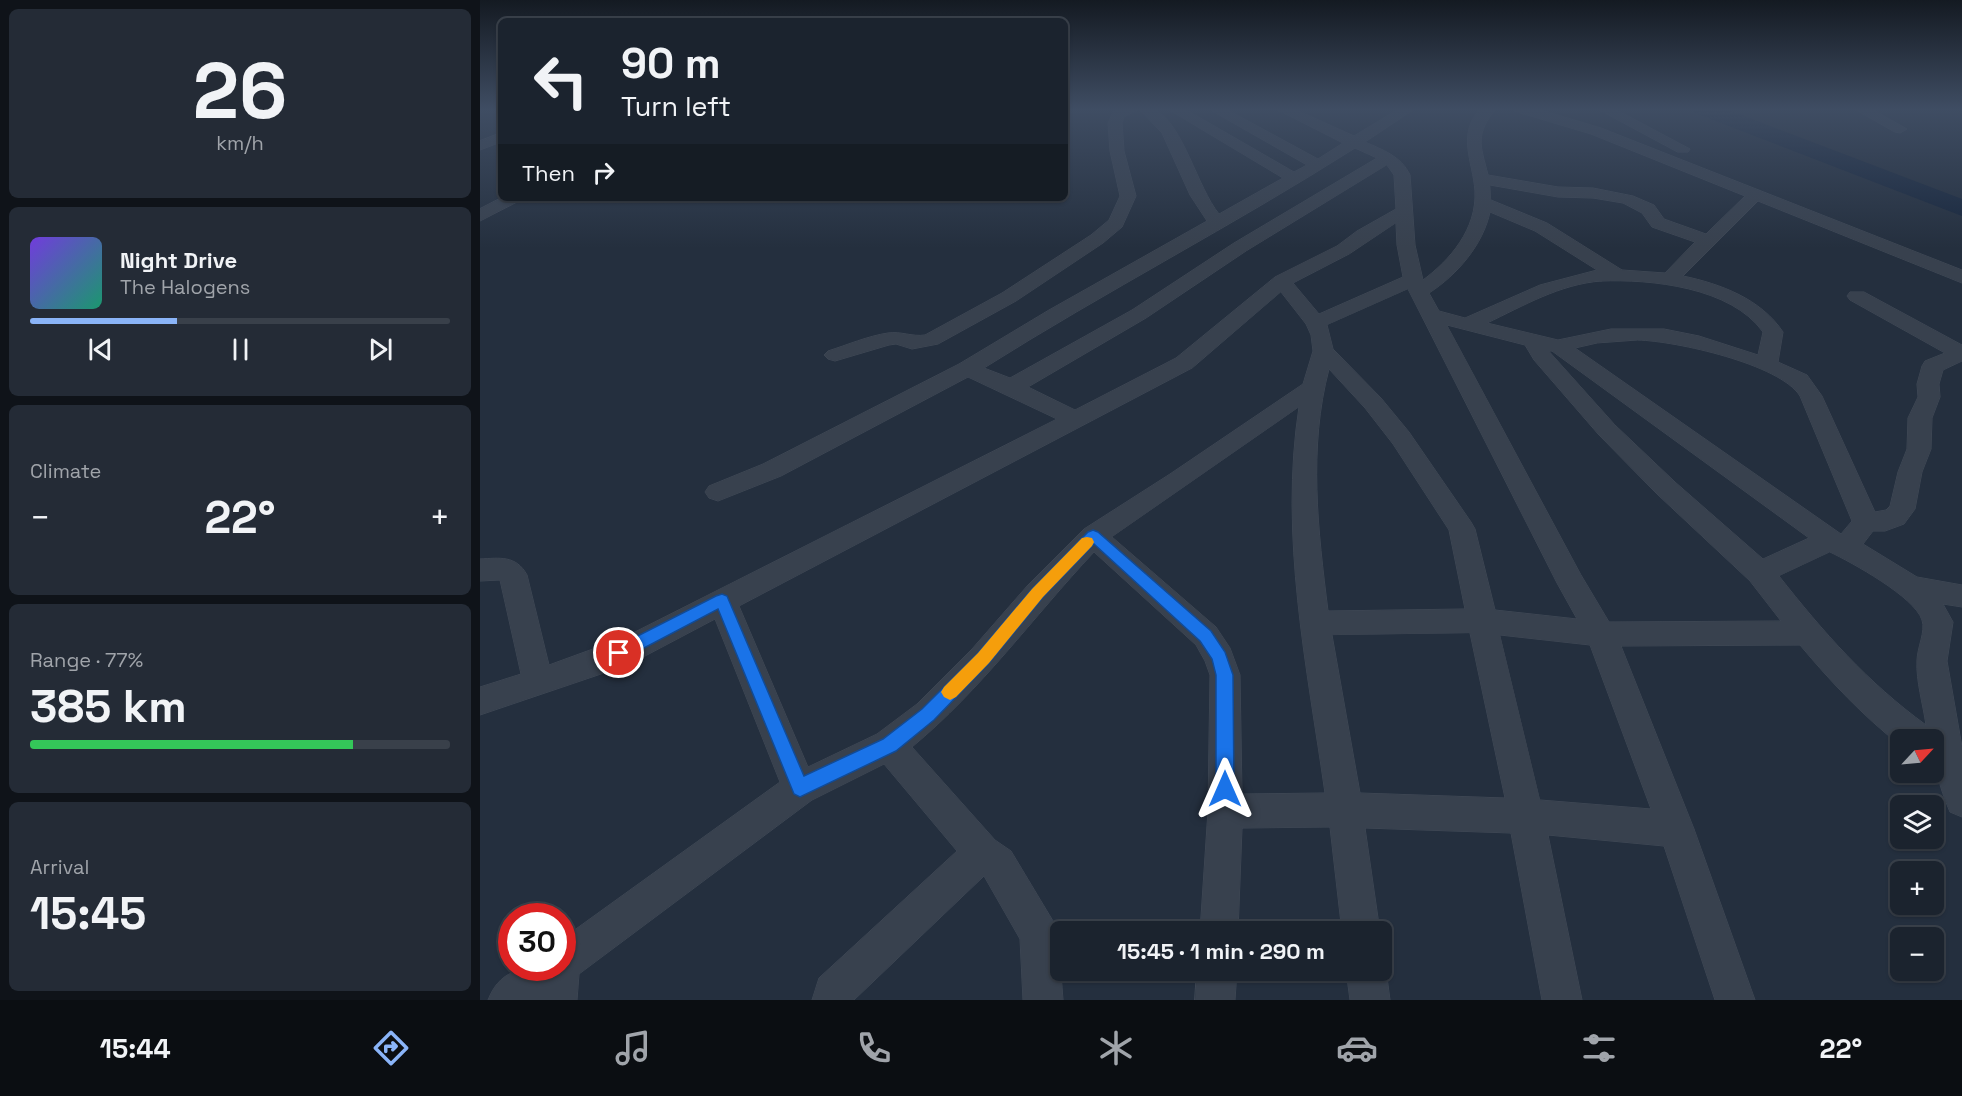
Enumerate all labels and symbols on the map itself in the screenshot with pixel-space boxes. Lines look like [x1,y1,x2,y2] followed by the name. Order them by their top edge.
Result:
[593,627,644,678] pin
[1890,729,1944,783] north arrow
[1193,757,1257,821] position arrow
[498,903,576,981] speed limit sign: 30

